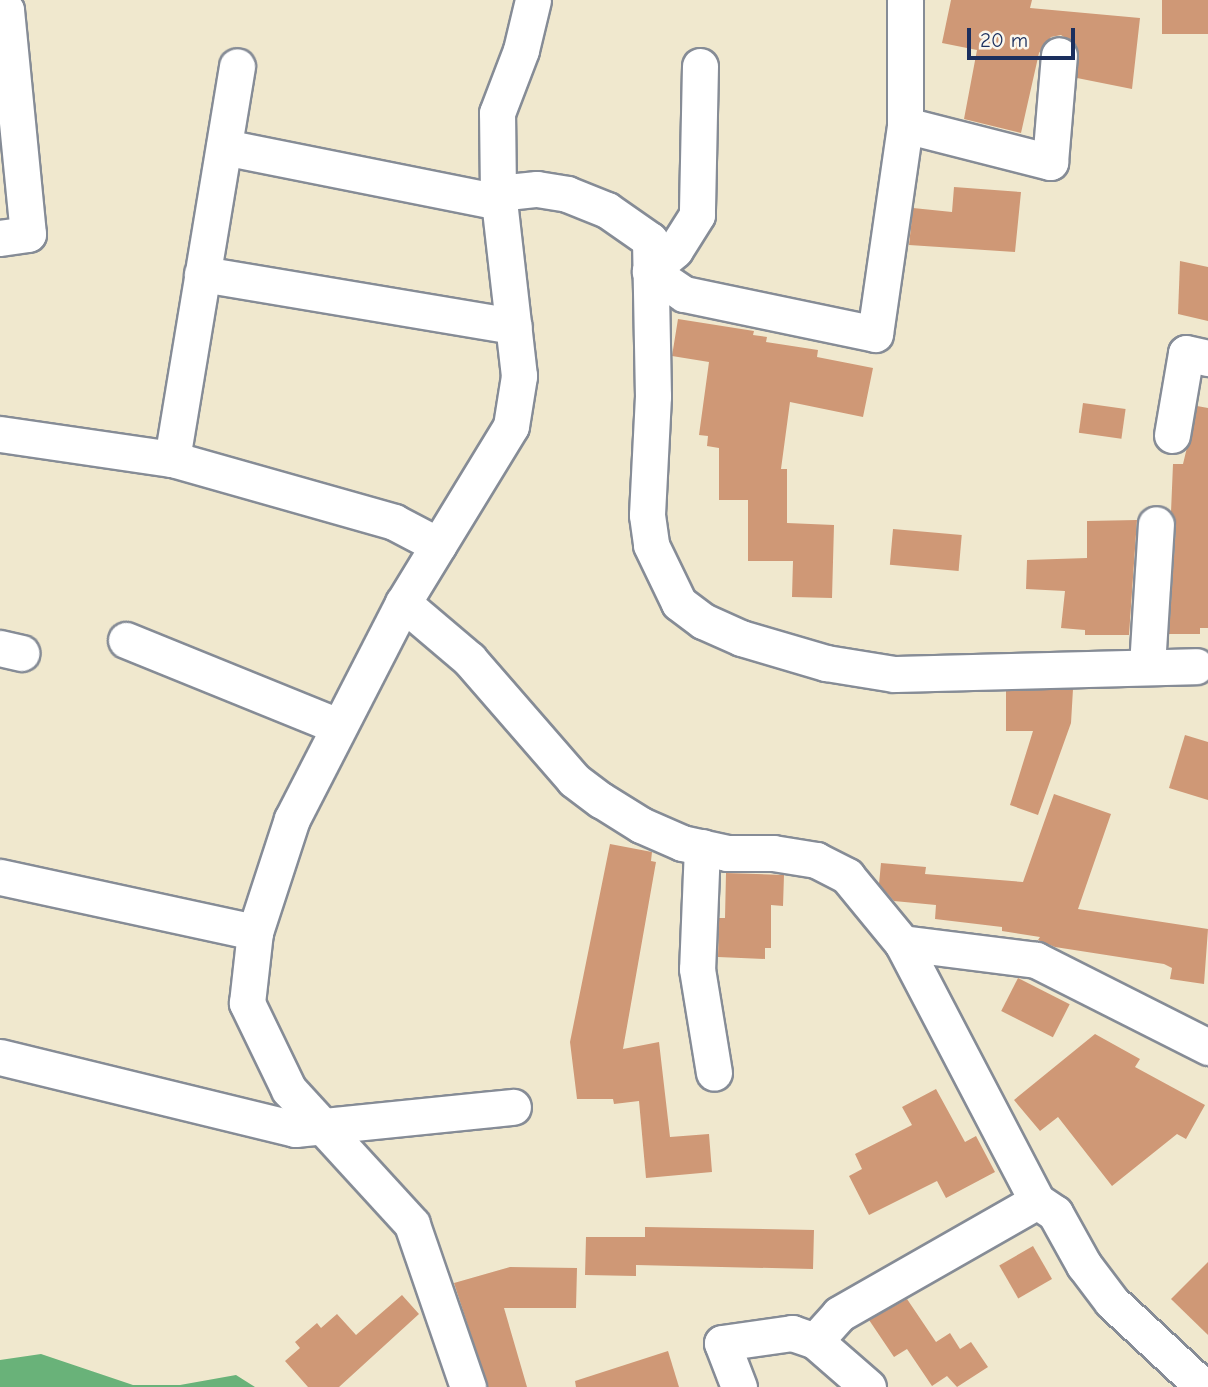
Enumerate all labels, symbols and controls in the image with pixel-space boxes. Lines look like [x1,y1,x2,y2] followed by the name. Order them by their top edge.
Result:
[970,14,1078,58] scale bar
[980,28,1028,52] text: 20 m

